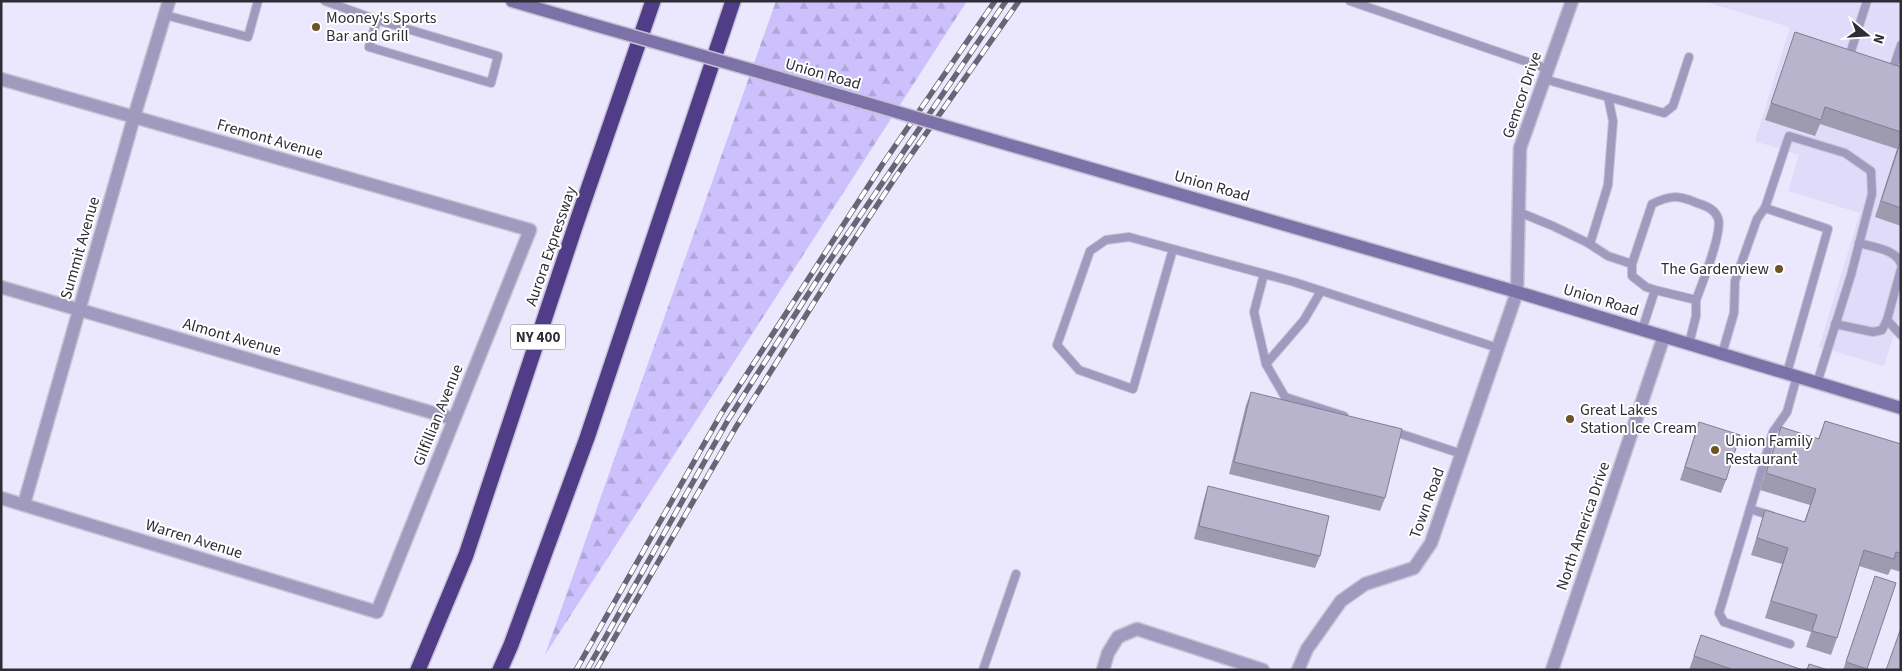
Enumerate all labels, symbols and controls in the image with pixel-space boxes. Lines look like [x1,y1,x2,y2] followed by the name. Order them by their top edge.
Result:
[326,7,437,47] place label: Mooney's Sports Bar and Grill
[1842,10,1892,60] north arrow
[310,21,322,33] marker: Mooney's Sports Bar and Grill
[1867,31,1889,46] text: N
[1497,49,1547,141] street label: Gemcor Drive
[782,53,864,95] street label: Union Road
[214,113,326,165] street label: Fremont Avenue
[1171,165,1253,207] street label: Union Road
[520,183,582,309] street label: Aurora Expressway
[55,194,105,302] street label: Summit Avenue
[1661,258,1769,280] place label: The Gardenview
[1773,263,1785,275] marker: The Gardenview
[1560,278,1642,322] street label: Union Road
[180,312,284,362] street label: Almont Avenue
[510,324,566,350] road number: NY 400
[408,361,468,469] street label: Gilfillian Avenue
[1580,399,1697,439] place label: Great Lakes Station Ice Cream
[1564,413,1576,425] marker: Great Lakes Station Ice Cream
[1725,430,1813,470] place label: Union Family Restaurant
[1709,444,1721,456] marker: Union Family Restaurant
[1551,459,1615,593] street label: North America Drive
[1404,464,1450,542] street label: Town Road
[143,514,245,564] street label: Warren Avenue

